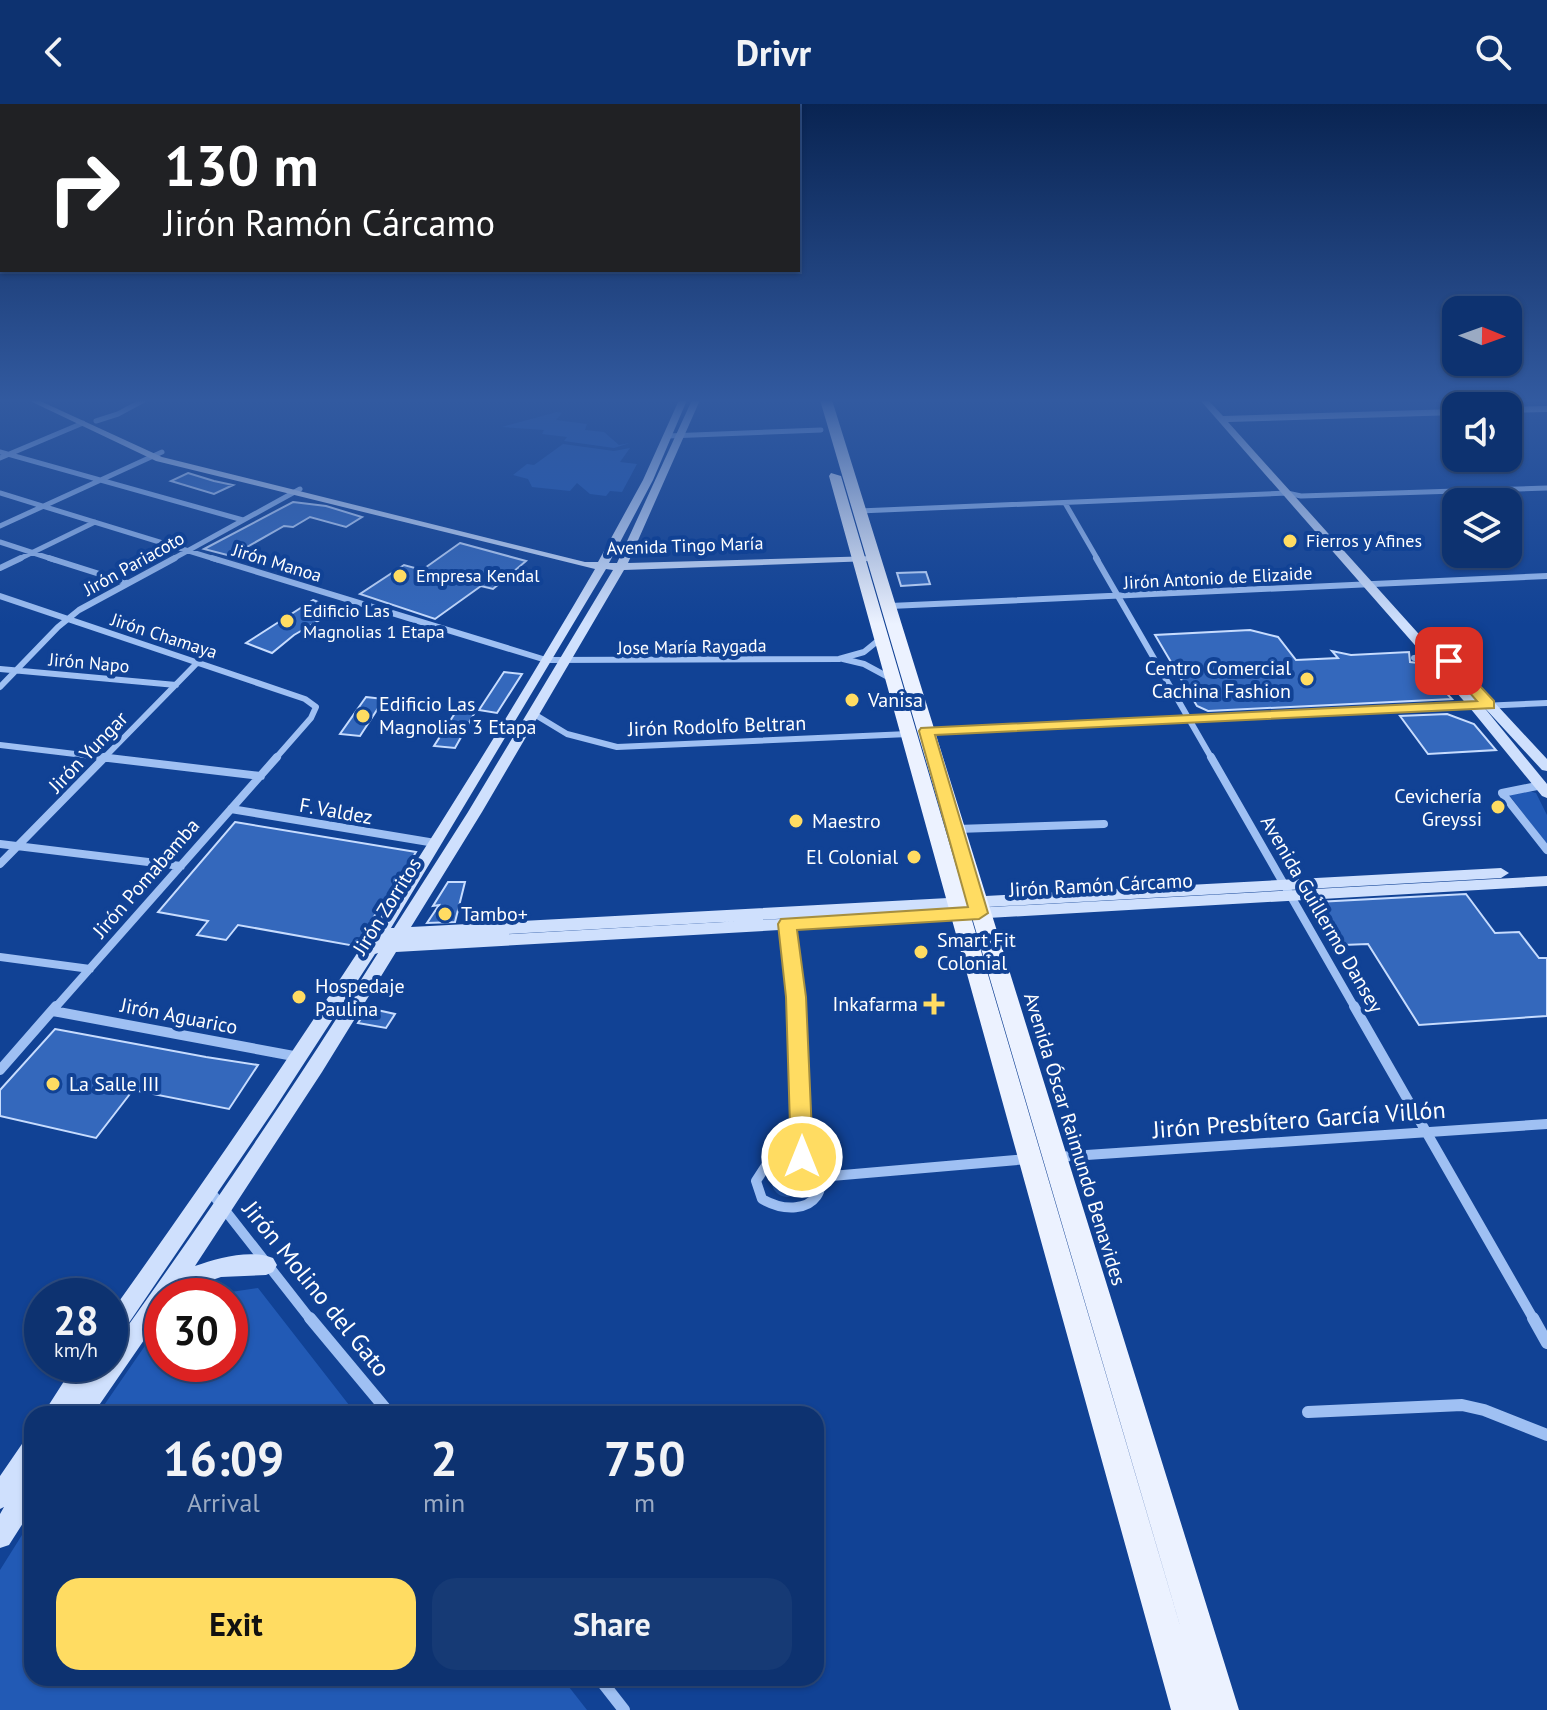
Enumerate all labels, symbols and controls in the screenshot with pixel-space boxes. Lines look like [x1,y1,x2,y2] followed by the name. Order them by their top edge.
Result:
[736,29,811,76] text: Drivr
[32,30,76,74] icon: back
[1471,30,1515,74] icon: search
[164,129,319,201] text: 130 m
[32,136,136,240] icon: right
[164,199,495,246] text: Jirón Ramón Cárcamo
[1442,296,1522,376] north arrow
[1442,296,1522,568] map controls
[1442,392,1522,472] button: sound
[1442,488,1522,568] button: layers
[78,526,188,601] street label: Jirón Pariacoto
[1306,529,1422,552] place label: Fierros y Afines
[606,531,764,560] street label: Avenida Tingo María
[1281,532,1299,550] marker: Fierros y Afines
[229,538,325,587] street label: Jirón Manoa
[1122,561,1313,594] street label: Jirón Antonio de Elizaide
[416,564,540,587] place label: Empresa Kendal
[391,567,409,585] marker: Empresa Kendal
[303,599,445,643] place label: Edificio Las Magnolias 1 Etapa
[107,607,220,664] street label: Jirón Chamaya
[278,612,296,630] marker: Edificio Las Magnolias 1 Etapa
[1415,627,1483,695] pin
[616,634,767,659] street label: Jose María Raygada
[1427,639,1471,683] icon: arrive
[47,647,130,677] street label: Jirón Napo
[1145,655,1291,704] place label: Centro Comercial Cachina Fashion
[1298,670,1316,688] marker: Centro Comercial Cachina Fashion
[867,687,923,713] place label: Vanisa
[379,691,536,740] place label: Edificio Las Magnolias 3 Etapa
[843,691,861,709] marker: Vanisa
[42,706,133,799] street label: Jirón Yungar
[354,707,372,725] marker: Edificio Las Magnolias 3 Etapa
[626,710,807,742] street label: Jirón Rodolfo Beltran
[1394,783,1482,832] place label: Cevichería Greyssi
[298,792,374,830] street label: F. Valdez
[1489,798,1507,816] marker: Cevichería Greyssi
[812,808,881,834] place label: Maestro
[1255,811,1390,1018] street label: Avenida Guillermo Dansey
[787,812,805,830] marker: Maestro
[86,813,205,944] street label: Jirón Pomabamba
[806,844,898,870] place label: El Colonial
[905,848,923,866] marker: El Colonial
[346,853,427,960] street label: Jirón Zorritos
[1008,867,1193,903] street label: Jirón Ramón Cárcamo
[461,901,528,927] place label: Tambo+
[436,905,454,923] marker: Tambo+
[937,927,1016,976] place label: Smart Fit Colonial
[912,943,930,961] marker: Smart Fit Colonial
[315,973,405,1022] place label: Hospedaje Paulina
[290,988,308,1006] marker: Hospedaje Paulina
[1018,989,1132,1289] street label: Avenida Óscar Raimundo Benavides
[832,991,918,1017] place label: Inkafarma
[117,992,240,1040] street label: Jirón Aguarico
[925,995,943,1013] marker: Inkafarma
[69,1071,159,1097] place label: La Salle III
[44,1075,62,1093] marker: La Salle III
[1150,1094,1446,1145] street label: Jirón Presbítero García Villón
[760,1115,844,1199] position arrow
[235,1194,397,1383] street label: Jirón Molino del Gato
[144,1278,248,1382] speed limit sign: 30
[53,1294,99,1346] text: 28
[54,1337,98,1363] text: km/h
[163,1427,284,1489] text: 16:09
[430,1427,458,1489] text: 2
[604,1427,685,1489] text: 750
[187,1486,260,1519] text: Arrival
[423,1486,465,1519] text: min
[634,1486,655,1519] text: m
[56,1578,416,1670] button: Exit
[432,1578,792,1670] button: Share

